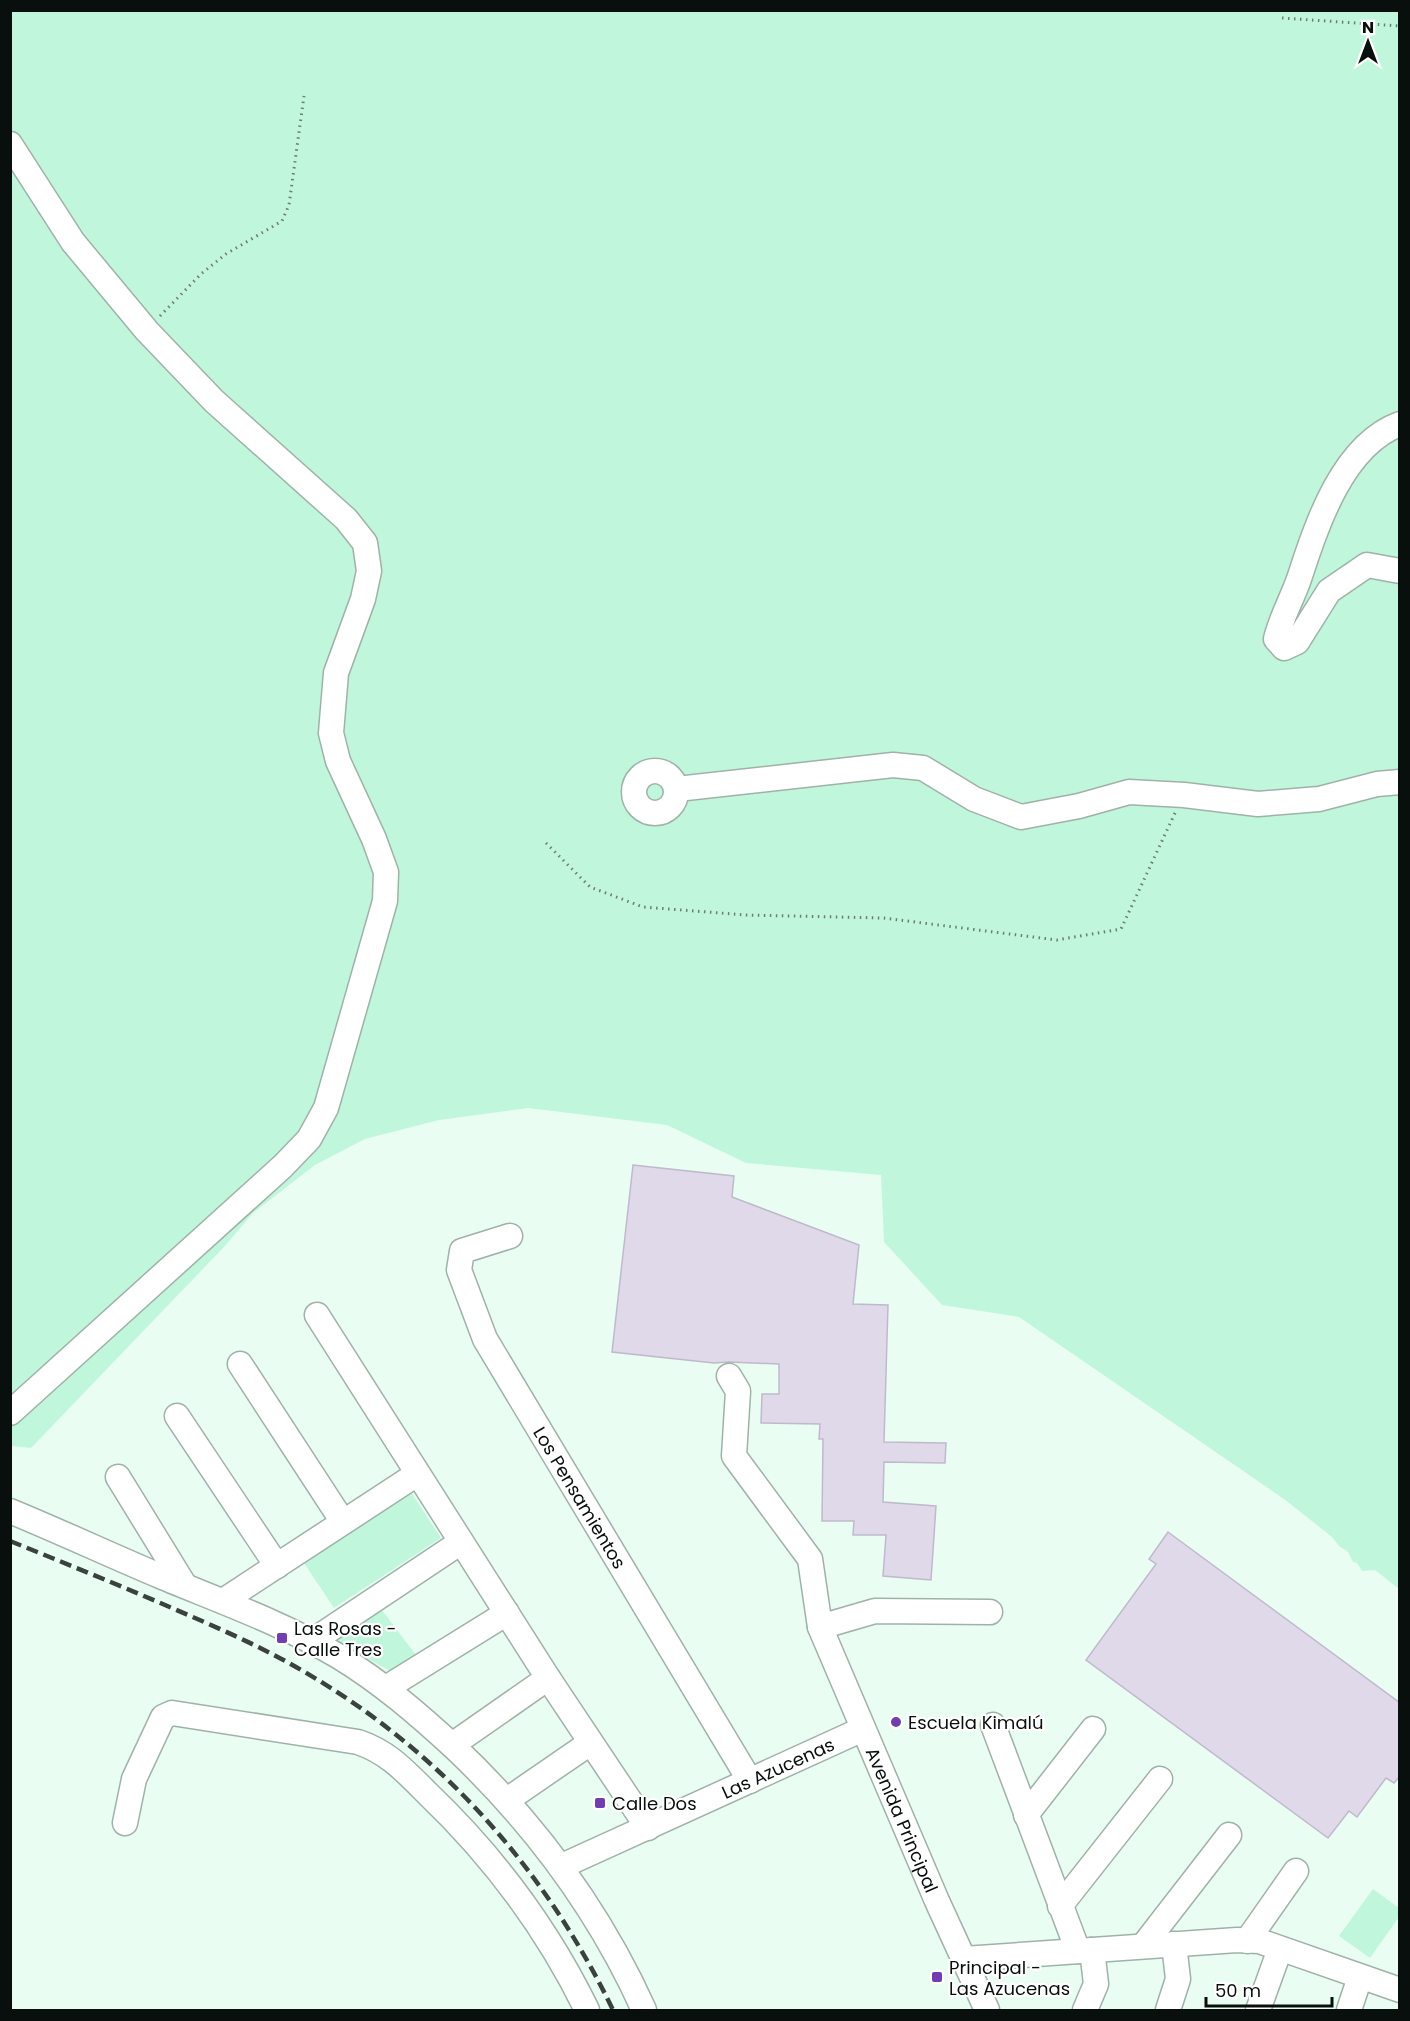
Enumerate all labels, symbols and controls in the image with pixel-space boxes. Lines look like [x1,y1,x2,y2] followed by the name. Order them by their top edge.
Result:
[1338,12,1398,72] north arrow
[1362,16,1374,39] text: N
[528,1422,632,1573] street label: Los Pensamientos
[294,1616,396,1662] place label: Las Rosas - Calle Tres
[275,1631,289,1645] marker: Las Rosas - Calle Tres
[908,1710,1044,1735] place label: Escuela Kimalú
[889,1715,903,1729] marker: Escuela Kimalú
[717,1731,838,1804] street label: Las Azucenas
[860,1743,944,1896] street label: Avenida Principal
[612,1791,697,1816] place label: Calle Dos
[593,1796,607,1810] marker: Calle Dos
[949,1955,1070,2001] place label: Principal - Las Azucenas
[930,1970,944,1984] marker: Principal - Las Azucenas
[1206,1970,1332,2008] scale bar
[1215,1978,1261,2003] text: 50 m

